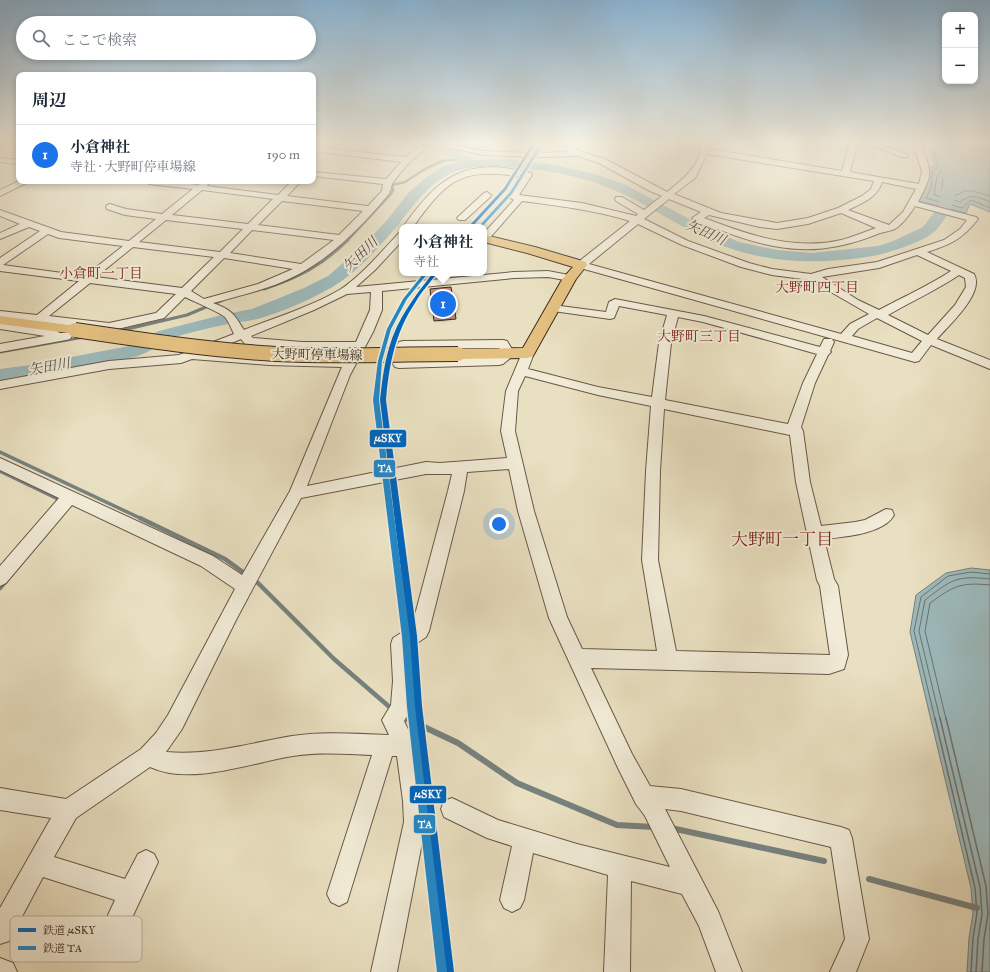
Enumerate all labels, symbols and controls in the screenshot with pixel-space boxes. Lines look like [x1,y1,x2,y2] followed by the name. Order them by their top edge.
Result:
[942,12,978,84] map controls
[942,12,978,48] button: +
[16,16,316,60] search box
[30,27,52,49] icon: search
[62,31,137,49] text: ここで検索
[942,48,978,84] button: −
[32,90,66,111] text: 周辺
[70,138,130,156] text: 小倉神社
[42,147,48,163] text: 1
[267,147,300,163] text: 190 m
[70,159,195,175] text: 寺社 · 大野町停車場線
[683,216,730,250] water label: 矢田川
[399,224,487,276] popup
[339,232,383,275] water label: 矢田川
[413,233,473,251] text: 小倉神社
[413,254,439,270] text: 寺社
[59,265,143,282] district label: 小倉町一丁目
[775,279,859,296] district label: 大野町四丁目
[430,289,456,319] pin: 1
[657,328,741,345] district label: 大野町三丁目
[271,346,363,364] street label: 大野町停車場線
[27,354,73,379] water label: 矢田川
[369,429,407,448] line badge: μSKY
[373,432,403,445] text: μSKY
[373,459,396,478] line badge: TA
[377,462,393,475] text: TA
[489,514,509,534] your location
[731,529,833,550] district label: 大野町一丁目
[409,785,447,804] line badge: μSKY
[413,788,443,801] text: μSKY
[413,814,436,834] line badge: TA
[417,818,433,831] text: TA
[10,916,142,962] legend
[43,924,96,937] text: 鉄道 μSKY
[43,942,83,955] text: 鉄道 TA

